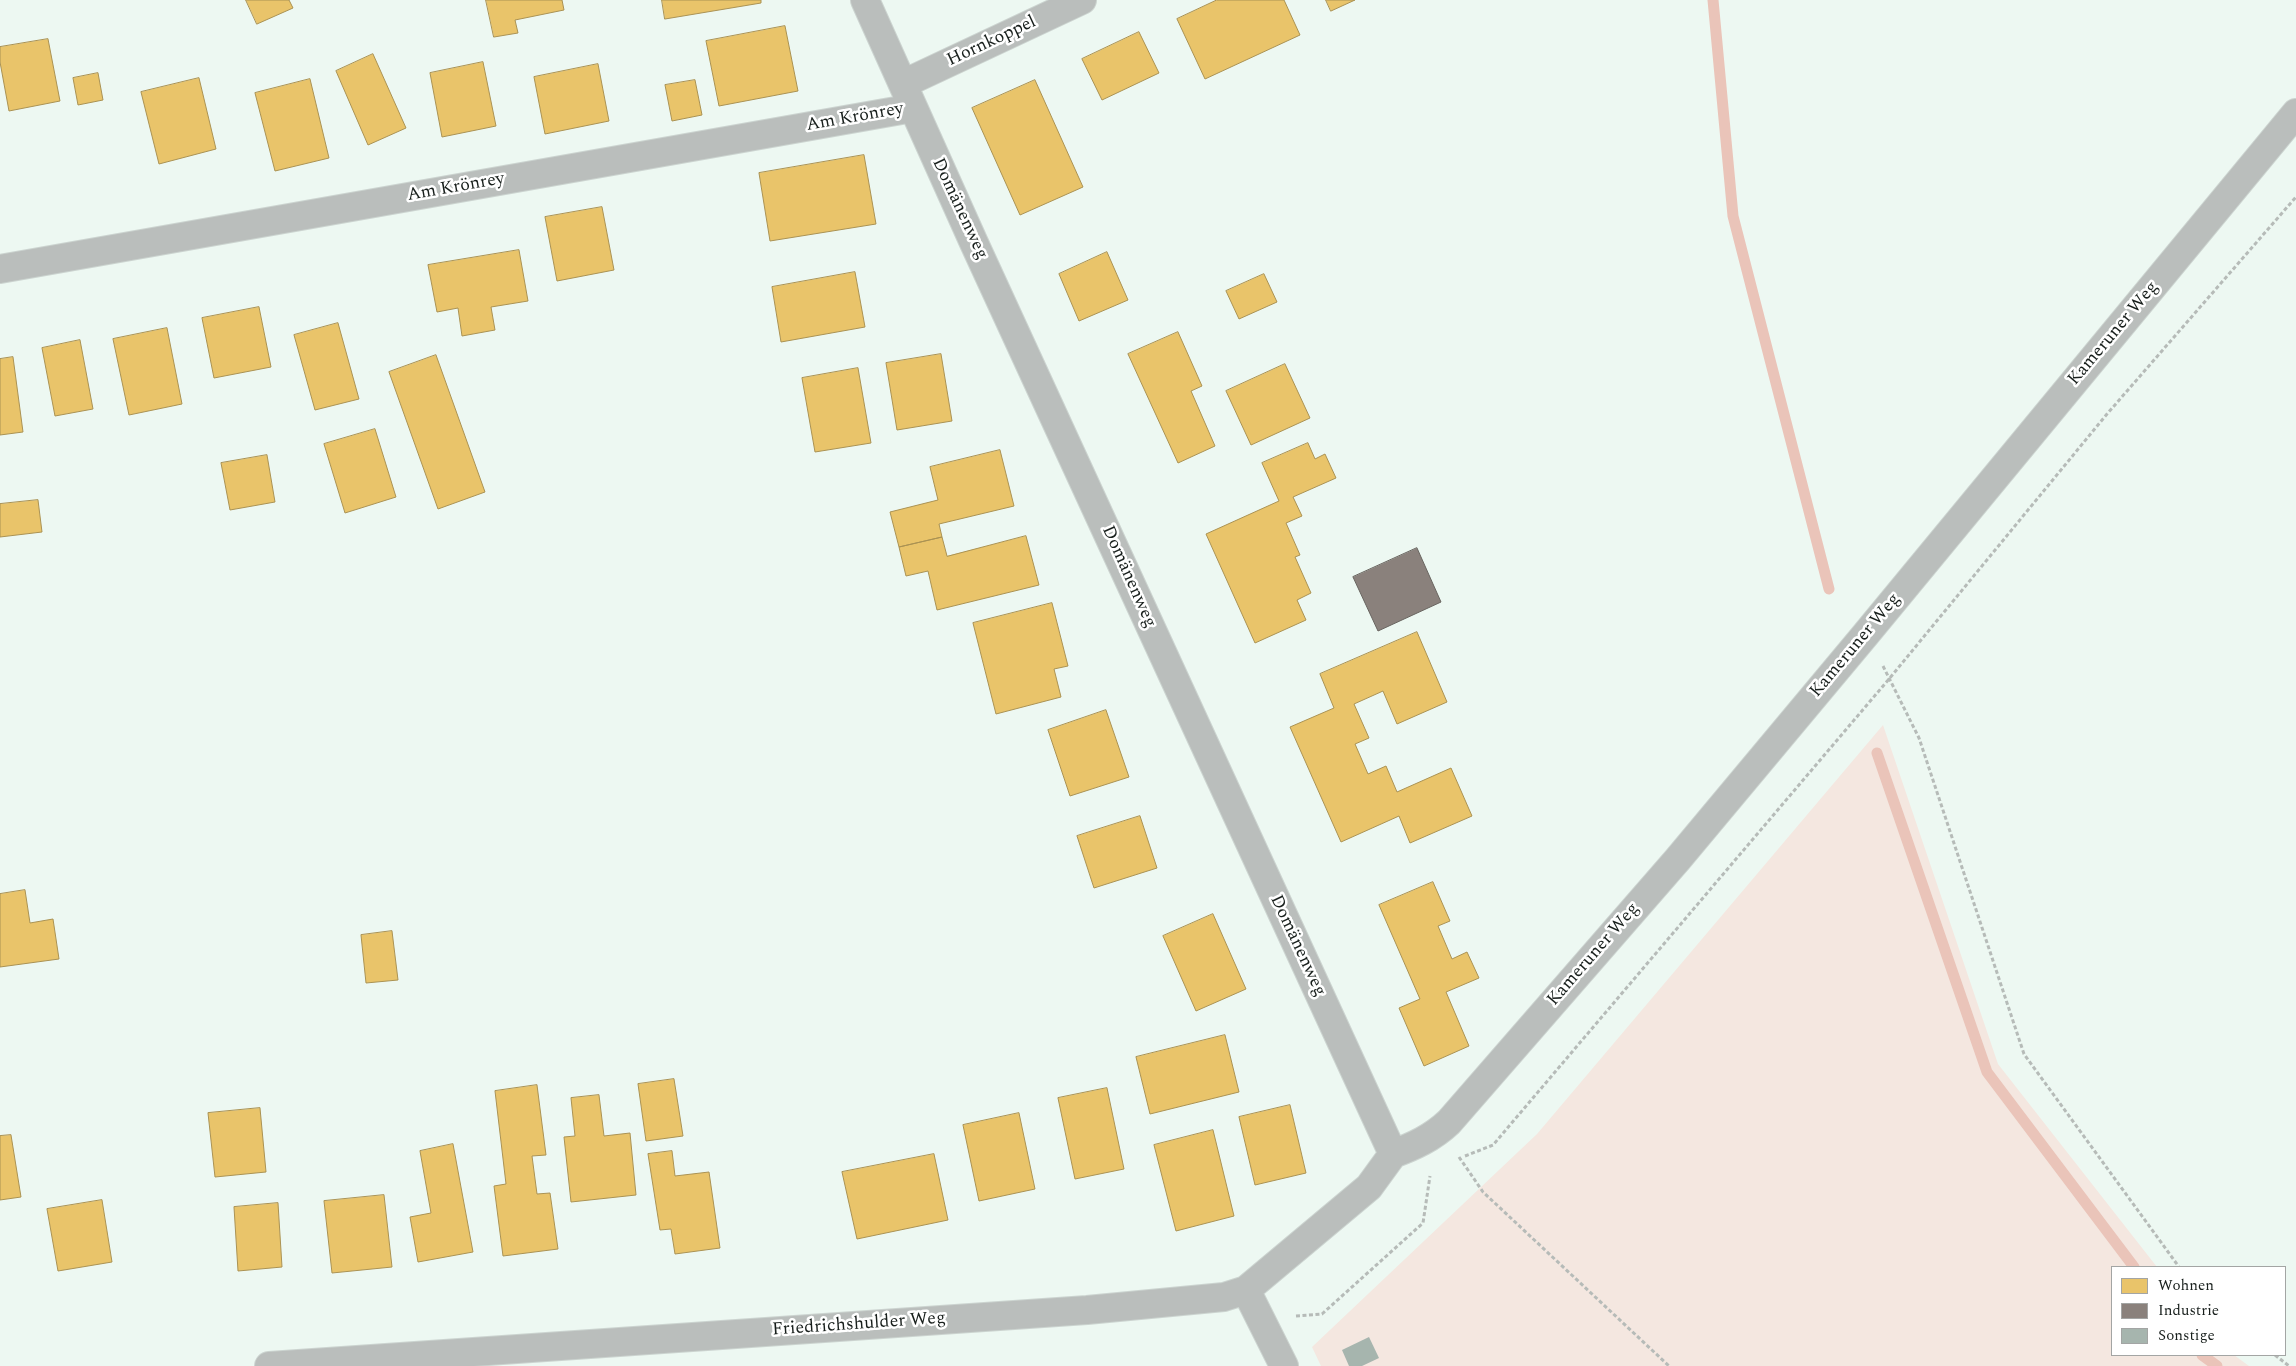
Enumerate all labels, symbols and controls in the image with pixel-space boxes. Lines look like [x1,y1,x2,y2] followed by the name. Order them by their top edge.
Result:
[944,12,1040,72] street label: Hornkoppel
[805,99,905,137] street label: Am Krönrey
[926,155,992,263] street label: Domänenweg
[406,169,506,207] street label: Am Krönrey
[2064,277,2164,391] street label: Kameruner Weg
[1096,523,1160,631] street label: Domänenweg
[1806,589,1906,703] street label: Kameruner Weg
[1264,892,1330,1000] street label: Domänenweg
[1543,899,1645,1011] street label: Kameruner Weg
[2111,1266,2286,1356] legend
[2158,1274,2214,1297] text: Wohnen
[2158,1299,2219,1322] text: Industrie
[772,1308,946,1342] street label: Friedrichshulder Weg
[2158,1324,2215,1347] text: Sonstige

